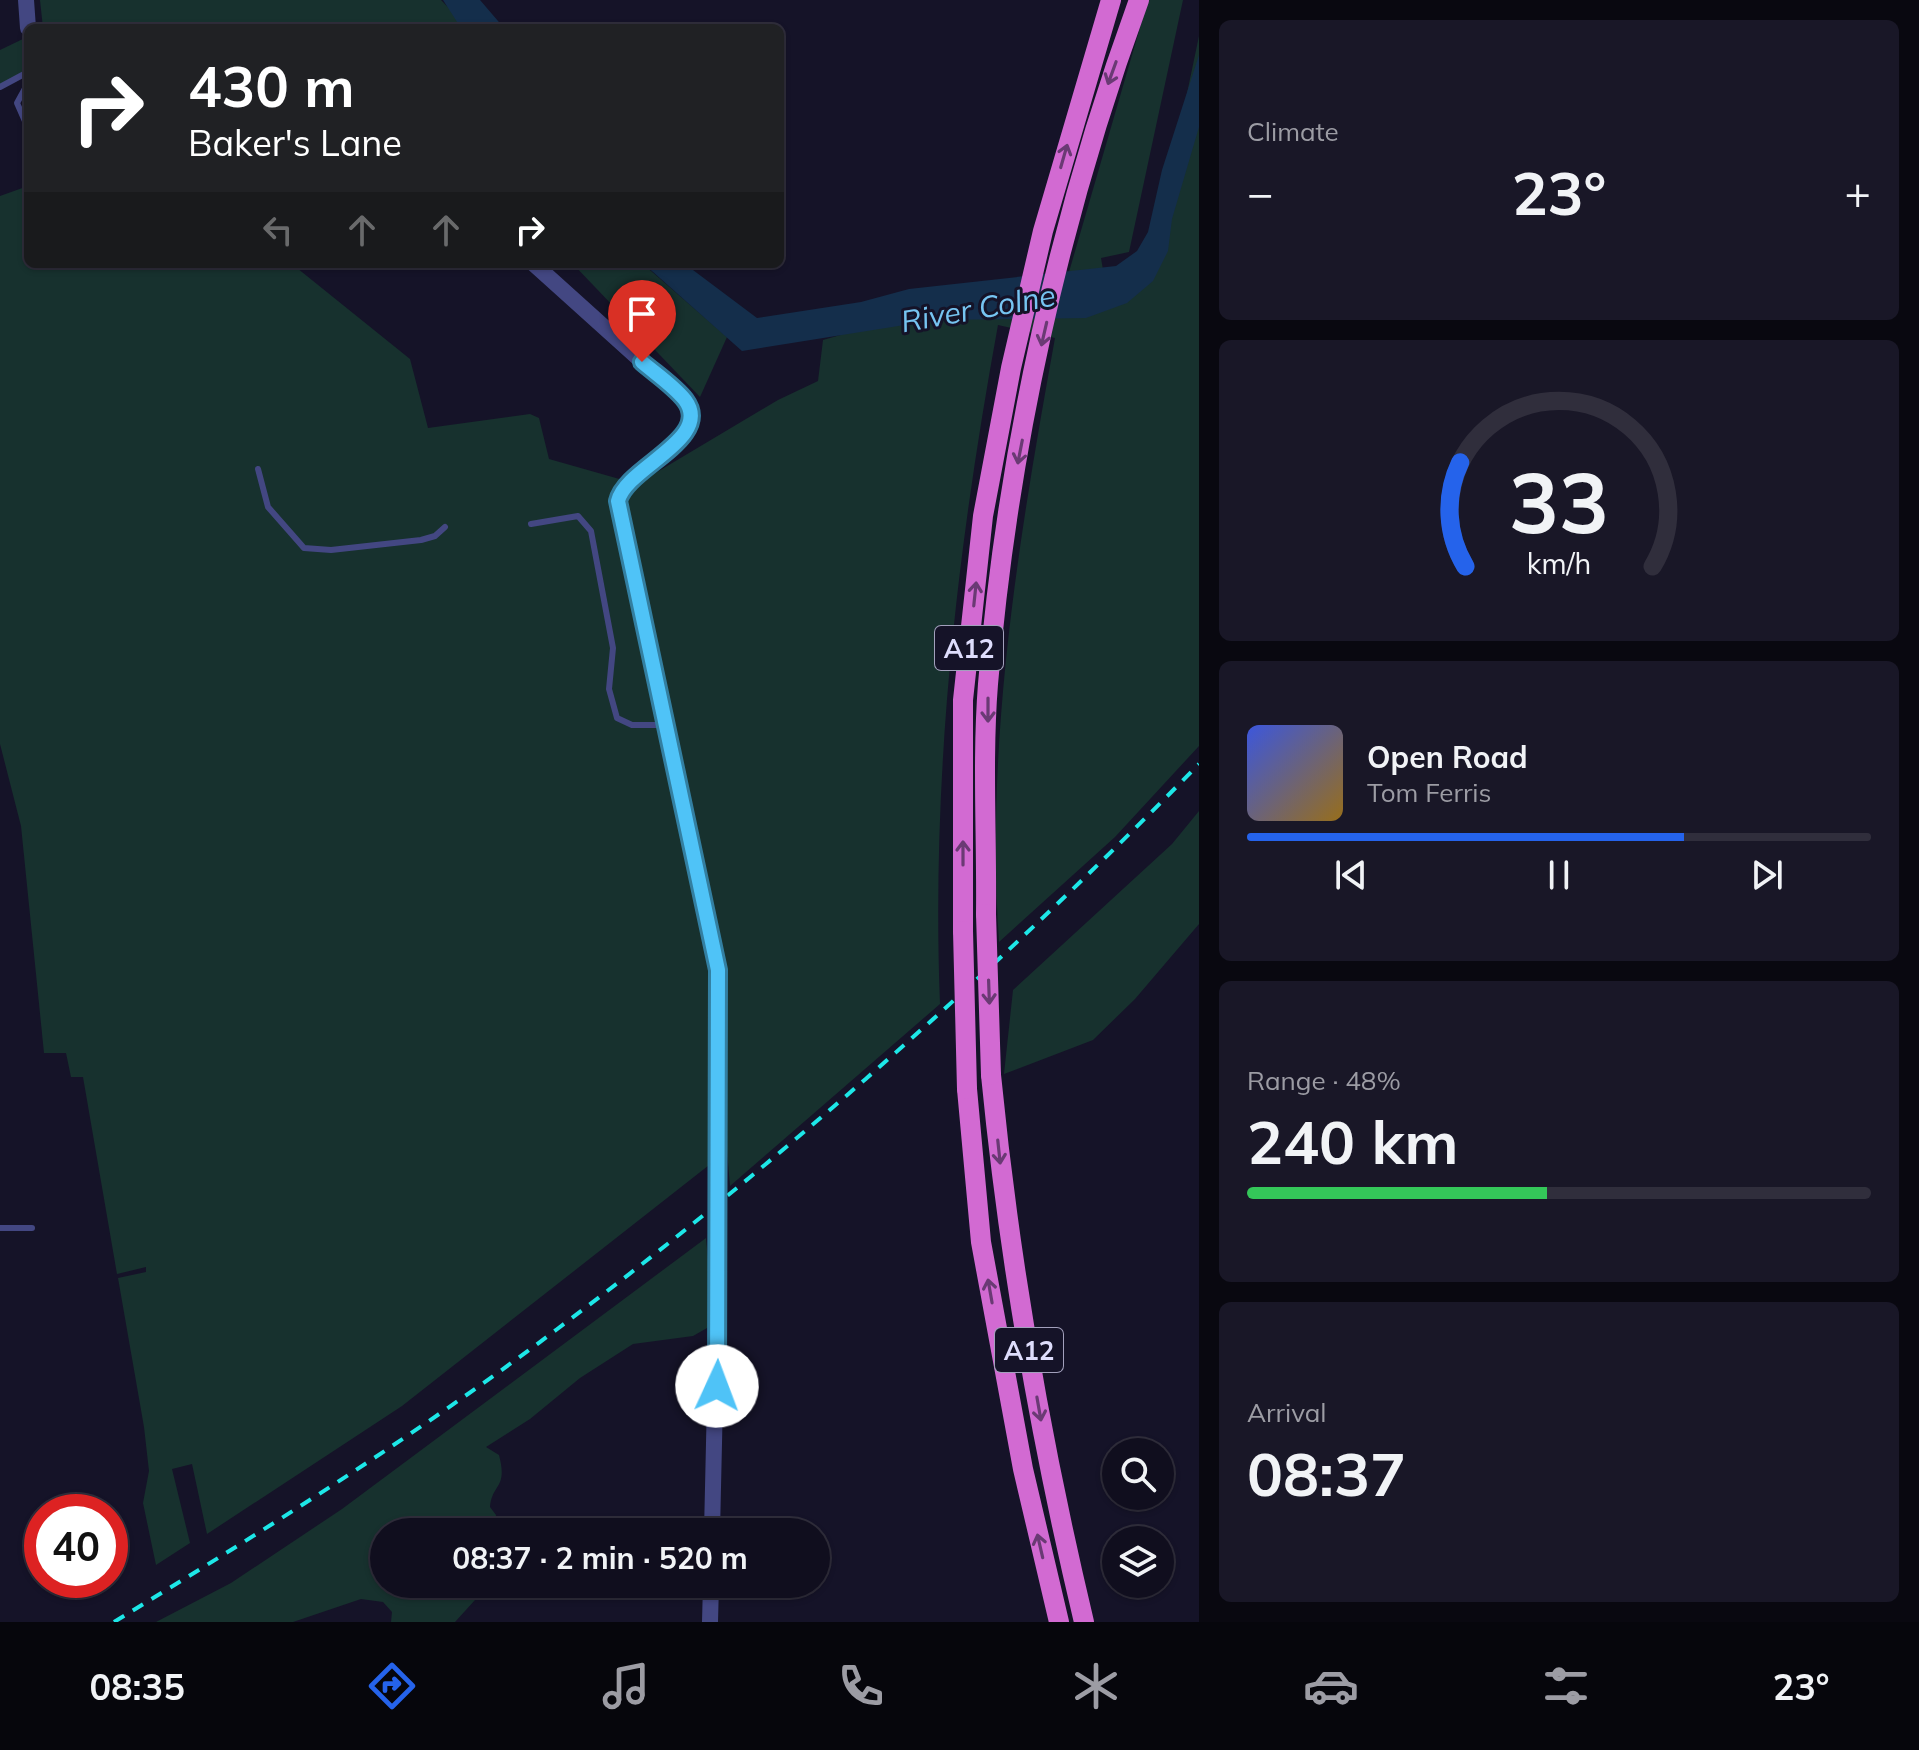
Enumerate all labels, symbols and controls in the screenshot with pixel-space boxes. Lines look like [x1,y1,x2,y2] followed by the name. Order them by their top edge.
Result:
[188,51,355,121] text: 430 m
[56,56,160,160] icon: right
[1104,60,1119,85] one-way arrow
[1247,115,1339,148] text: Climate
[188,120,402,165] text: Baker's Lane
[1057,143,1072,169] one-way arrow
[1512,155,1606,230] text: 23°
[1247,165,1273,220] text: −
[1845,165,1871,220] text: +
[256,208,300,252] icon: left
[340,208,384,252] icon: ahead
[424,208,468,252] icon: ahead
[508,208,552,252] icon: right
[898,276,1058,340] water label: River Colne
[608,280,676,362] pin
[620,292,664,336] icon: arrive
[1036,320,1051,346] one-way arrow
[1012,439,1027,464] one-way arrow
[1509,448,1609,553] text: 33
[1527,545,1591,581] text: km/h
[967,581,982,608] one-way arrow
[935,626,1003,670] road number: A12
[980,696,996,723] one-way arrow
[1367,738,1528,776] text: Open Road
[1367,776,1491,809] text: Tom Ferris
[955,840,971,867] one-way arrow
[1329,853,1373,897] icon: previous
[1537,853,1581,897] icon: pause
[1745,853,1789,897] icon: next
[981,978,996,1005] one-way arrow
[1247,1064,1401,1097] text: Range · 48%
[1247,1104,1459,1179] text: 240 km
[991,1138,1006,1165] one-way arrow
[981,1279,996,1304] one-way arrow
[995,1328,1063,1372] road number: A12
[675,1344,759,1428] position arrow
[1033,1396,1048,1421] one-way arrow
[1247,1396,1327,1429] text: Arrival
[1247,1436,1406,1511] text: 08:37
[1102,1438,1174,1598] map controls
[1102,1438,1174,1510] button: search
[24,1494,128,1598] speed limit sign: 40
[1102,1526,1174,1598] button: layers
[1032,1534,1047,1560] one-way arrow
[452,1539,748,1577] text: 08:37 · 2 min · 520 m
[364,1658,420,1714] icon: directions
[598,1658,654,1714] icon: music
[833,1658,889,1714] icon: phone
[1068,1658,1124,1714] icon: climate
[1303,1658,1359,1714] icon: car
[1538,1658,1594,1714] icon: filters
[89,1664,185,1709] text: 08:35
[1773,1664,1830,1709] text: 23°

